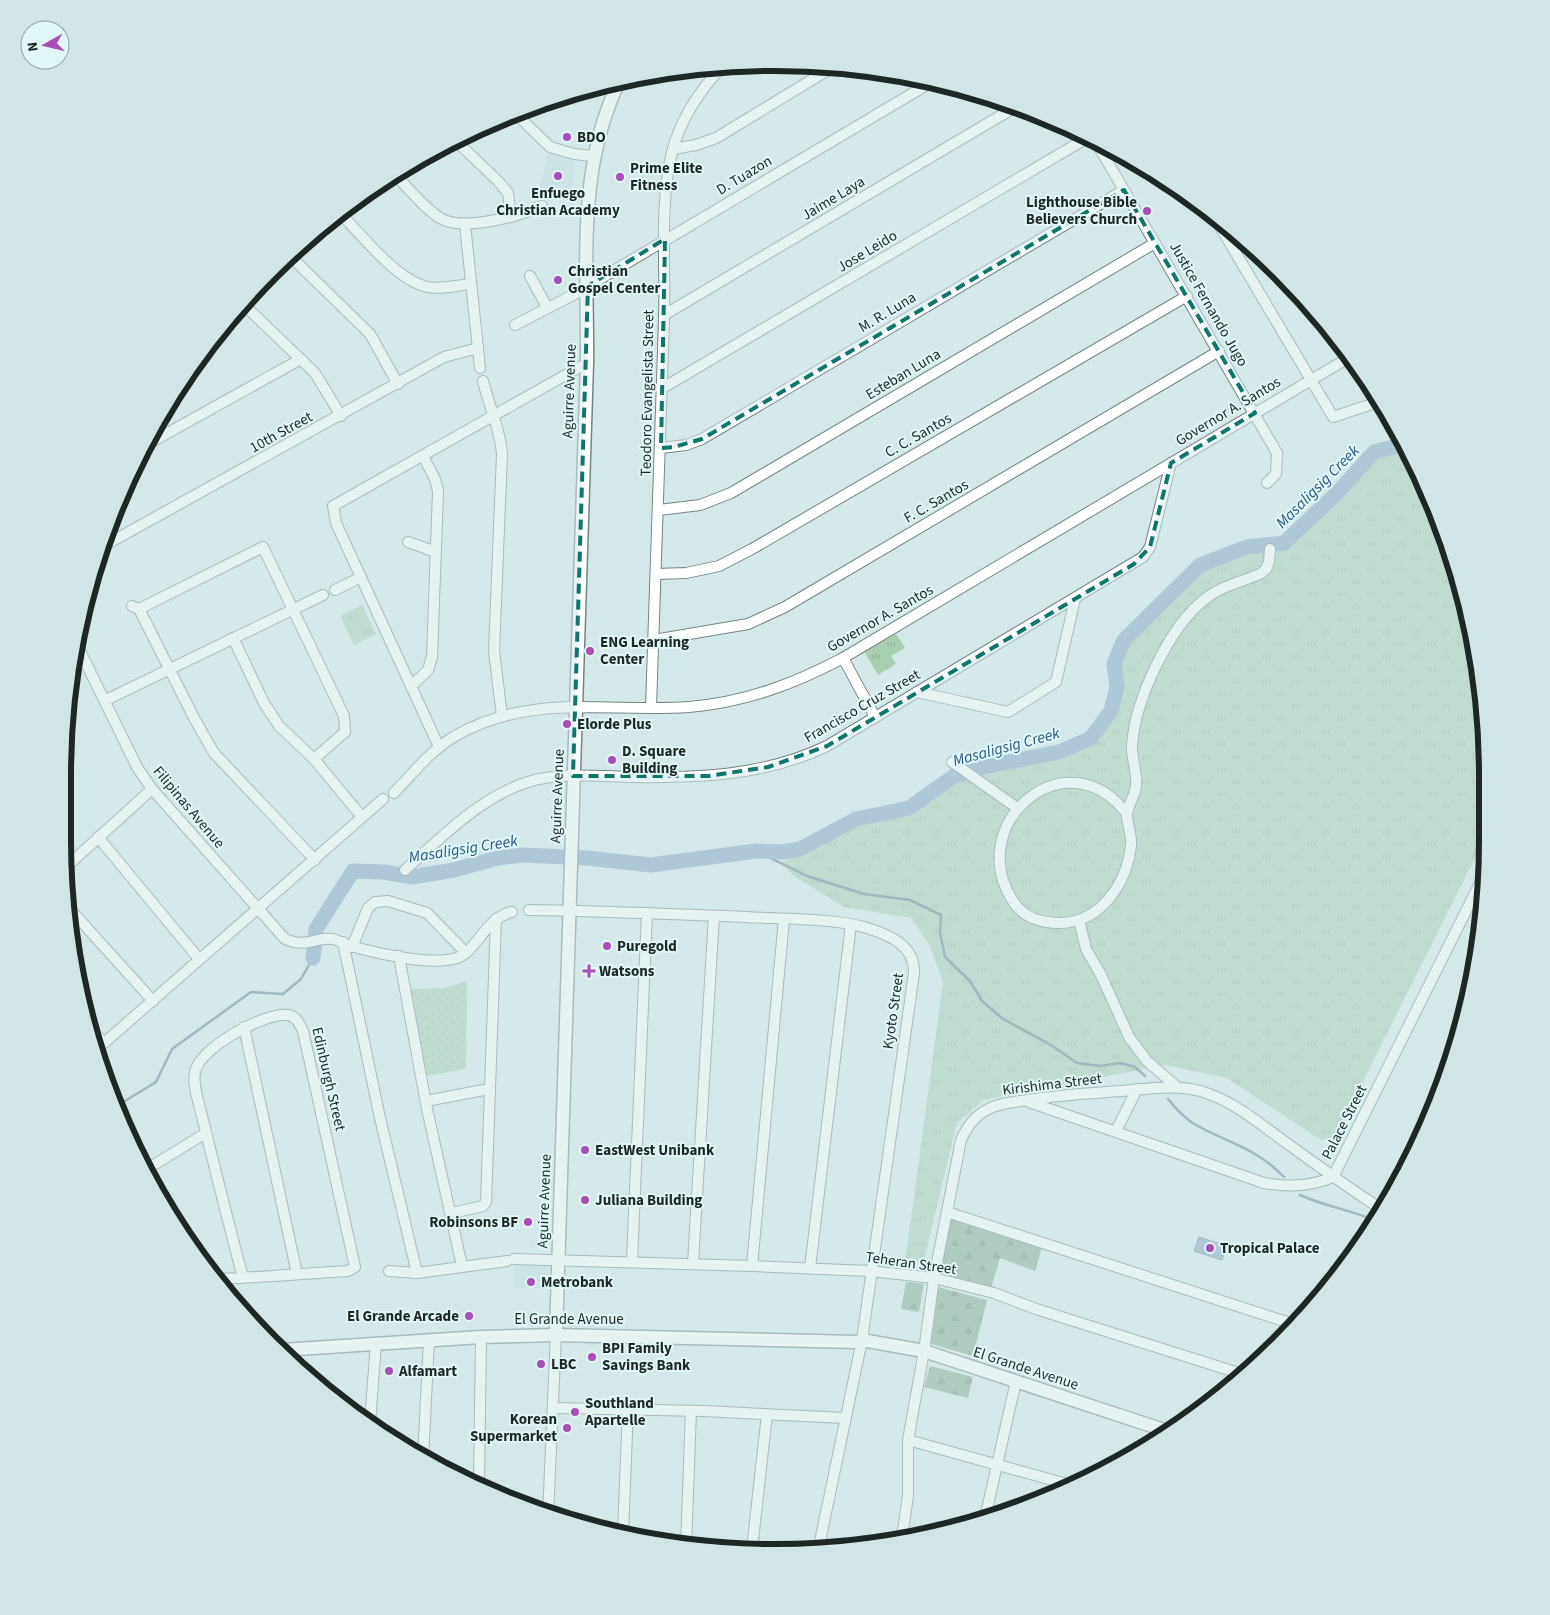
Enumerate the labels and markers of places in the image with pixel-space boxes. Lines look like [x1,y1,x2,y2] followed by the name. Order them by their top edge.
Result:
[577,127,606,148] place label: BDO
[561,131,573,143] marker: BDO
[630,158,703,196] place label: Prime Elite Fitness
[552,170,564,182] marker: Enfuego Christian Academy
[614,171,626,183] marker: Prime Elite Fitness
[496,183,620,221] place label: Enfuego Christian Academy
[1026,192,1137,230] place label: Lighthouse Bible Believers Church
[1141,205,1153,217] marker: Lighthouse Bible Believers Church
[568,261,660,299] place label: Christian Gospel Center
[552,274,564,286] marker: Christian Gospel Center
[600,632,689,670] place label: ENG Learning Center
[584,645,596,657] marker: ENG Learning Center
[577,714,652,735] place label: Elorde Plus
[561,718,573,730] marker: Elorde Plus
[622,741,686,779] place label: D. Square Building
[606,754,618,766] marker: D. Square Building
[617,936,677,957] place label: Puregold
[601,940,613,952] marker: Puregold
[599,961,655,982] place label: Watsons
[583,965,595,977] marker: Watsons
[595,1140,715,1161] place label: EastWest Unibank
[579,1144,591,1156] marker: EastWest Unibank
[595,1190,702,1211] place label: Juliana Building
[579,1194,591,1206] marker: Juliana Building
[429,1212,518,1233] place label: Robinsons BF
[522,1216,534,1228] marker: Robinsons BF
[1220,1238,1320,1259] place label: Tropical Palace
[1204,1242,1216,1254] marker: Tropical Palace
[541,1272,614,1293] place label: Metrobank
[525,1276,537,1288] marker: Metrobank
[347,1306,459,1327] place label: El Grande Arcade
[463,1310,475,1322] marker: El Grande Arcade
[602,1338,691,1376] place label: BPI Family Savings Bank
[586,1351,598,1363] marker: BPI Family Savings Bank
[551,1354,577,1375] place label: LBC
[535,1358,547,1370] marker: LBC
[398,1361,457,1382] place label: Alfamart
[383,1365,395,1377] marker: Alfamart
[584,1393,654,1431] place label: Southland Apartelle
[569,1406,581,1418] marker: Southland Apartelle
[470,1409,557,1447] place label: Korean Supermarket
[561,1422,573,1434] marker: Korean Supermarket

